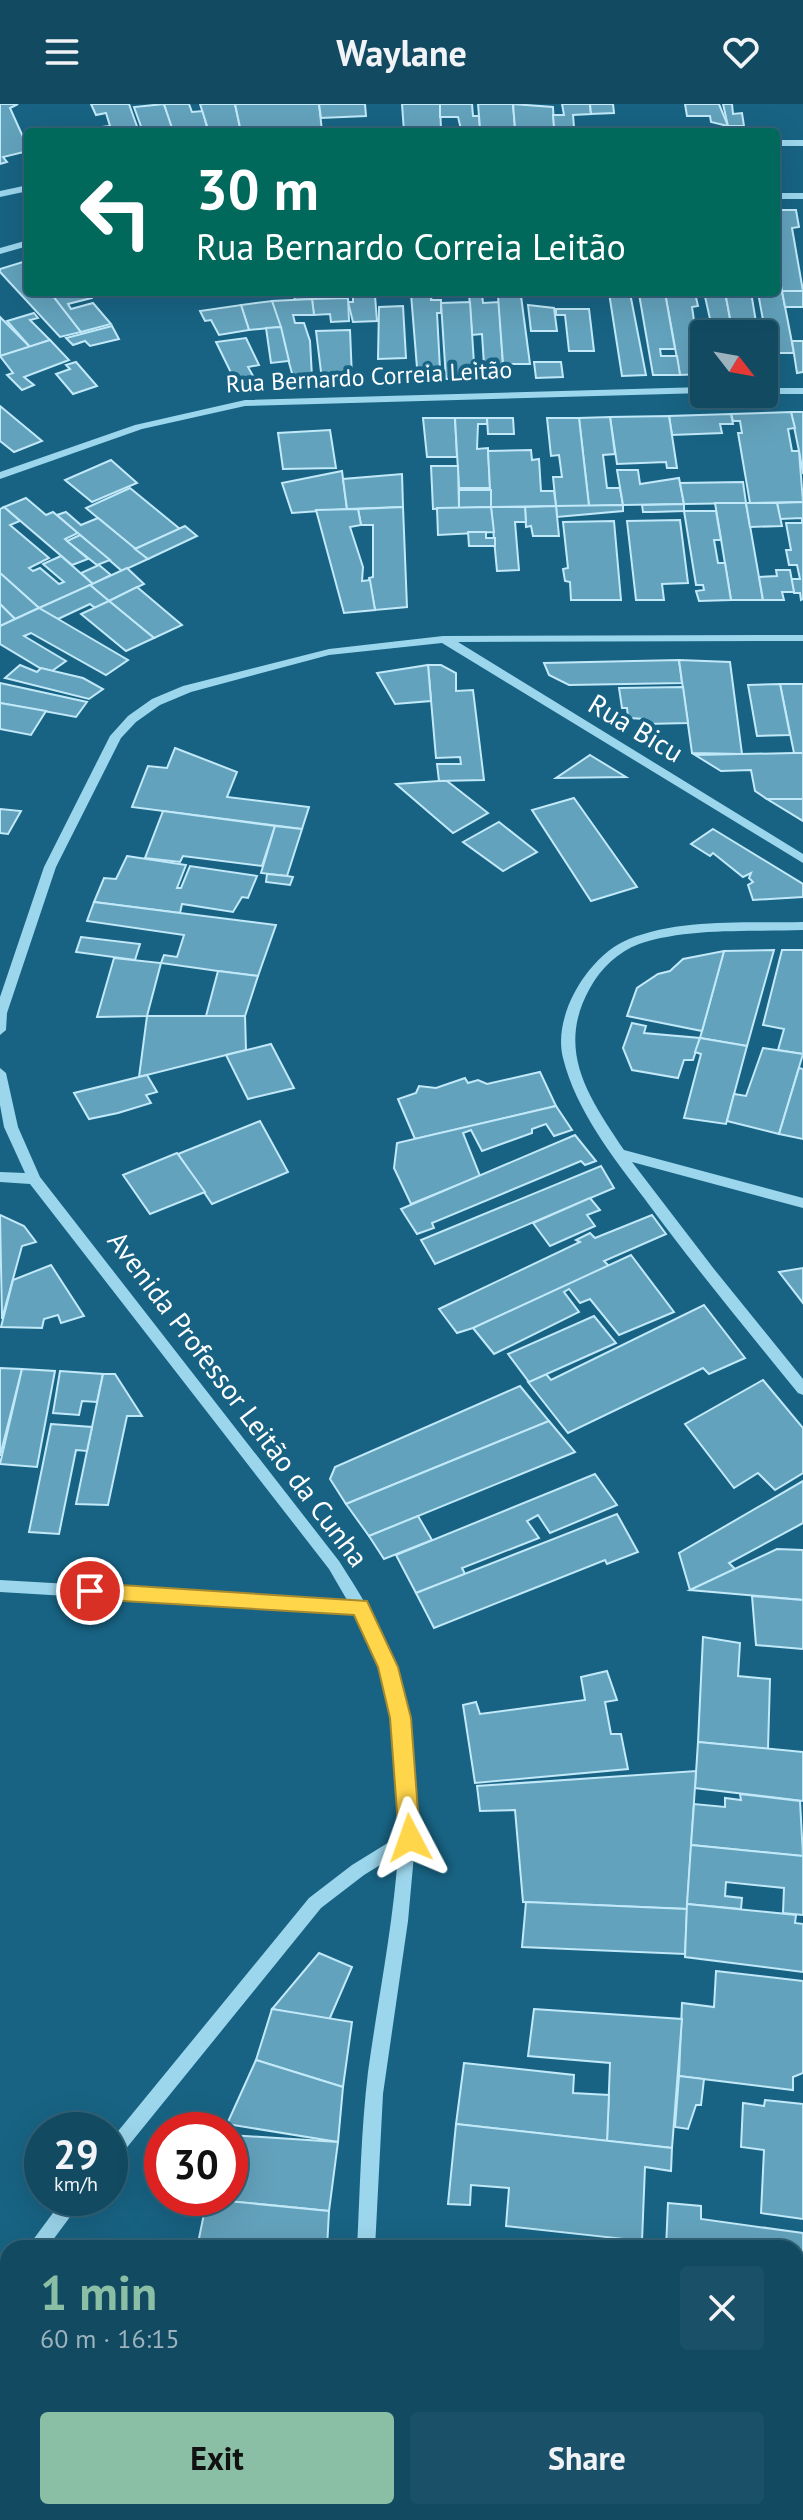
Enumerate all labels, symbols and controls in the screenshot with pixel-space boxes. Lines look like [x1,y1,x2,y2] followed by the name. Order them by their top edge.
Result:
[336,29,467,76] text: Waylane
[40,30,84,74] icon: menu
[719,30,763,74] icon: heart
[196,153,319,225] text: 30 m
[64,160,168,264] icon: left
[196,223,626,270] text: Rua Bernardo Correia Leitão
[690,320,778,408] north arrow
[690,320,778,408] map controls
[225,354,513,399] street label: Rua Bernardo Correia Leitão
[582,685,691,770] street label: Rua Bicu
[100,1223,377,1574] street label: Avenida Professor Leitão da Cunha
[56,1557,124,1625] pin
[68,1569,112,1613] icon: arrive
[368,1796,452,1880] position arrow
[144,2112,248,2216] speed limit sign: 30
[53,2128,99,2180] text: 29
[54,2171,98,2197] text: km/h
[40,2261,157,2323] text: 1 min
[680,2266,764,2350] button: close
[40,2322,180,2355] text: 60 m · 16:15
[40,2412,394,2504] button: Exit
[410,2412,764,2504] button: Share

